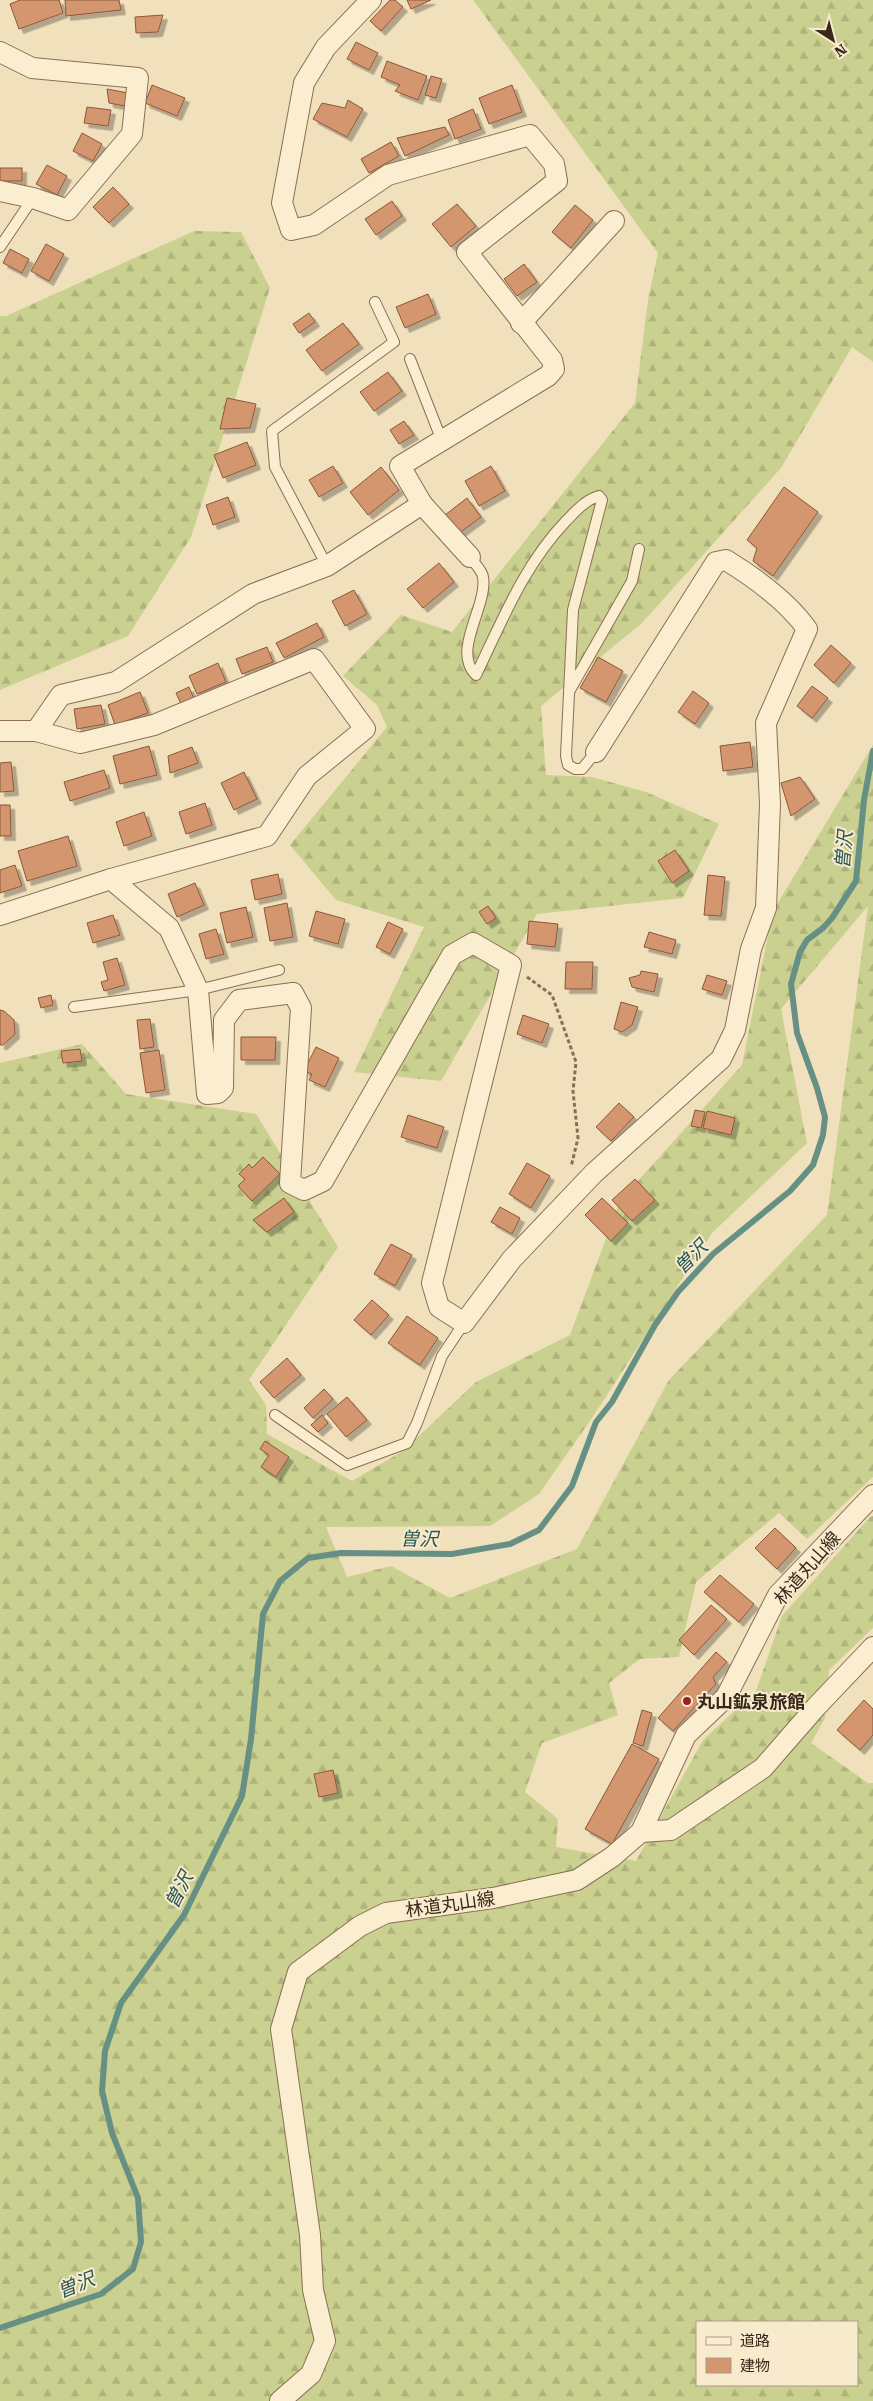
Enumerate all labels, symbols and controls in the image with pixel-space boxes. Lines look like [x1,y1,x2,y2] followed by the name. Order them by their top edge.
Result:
[808,15,858,65] north arrow
[831,41,850,60] text: N
[831,827,857,870] water label: 曽沢
[669,1233,715,1279] water label: 曽沢
[400,1527,441,1551] water label: 曽沢
[770,1527,844,1609] street label: 林道丸山線
[697,1691,805,1712] place label: 丸山鉱泉旅館
[681,1695,693,1707] marker: 丸山鉱泉旅館
[160,1865,199,1912] water label: 曽沢
[404,1887,496,1921] street label: 林道丸山線
[54,2266,101,2303] water label: 曽沢
[696,2321,858,2386] legend
[740,2332,770,2350] text: 道路
[740,2357,770,2375] text: 建物

